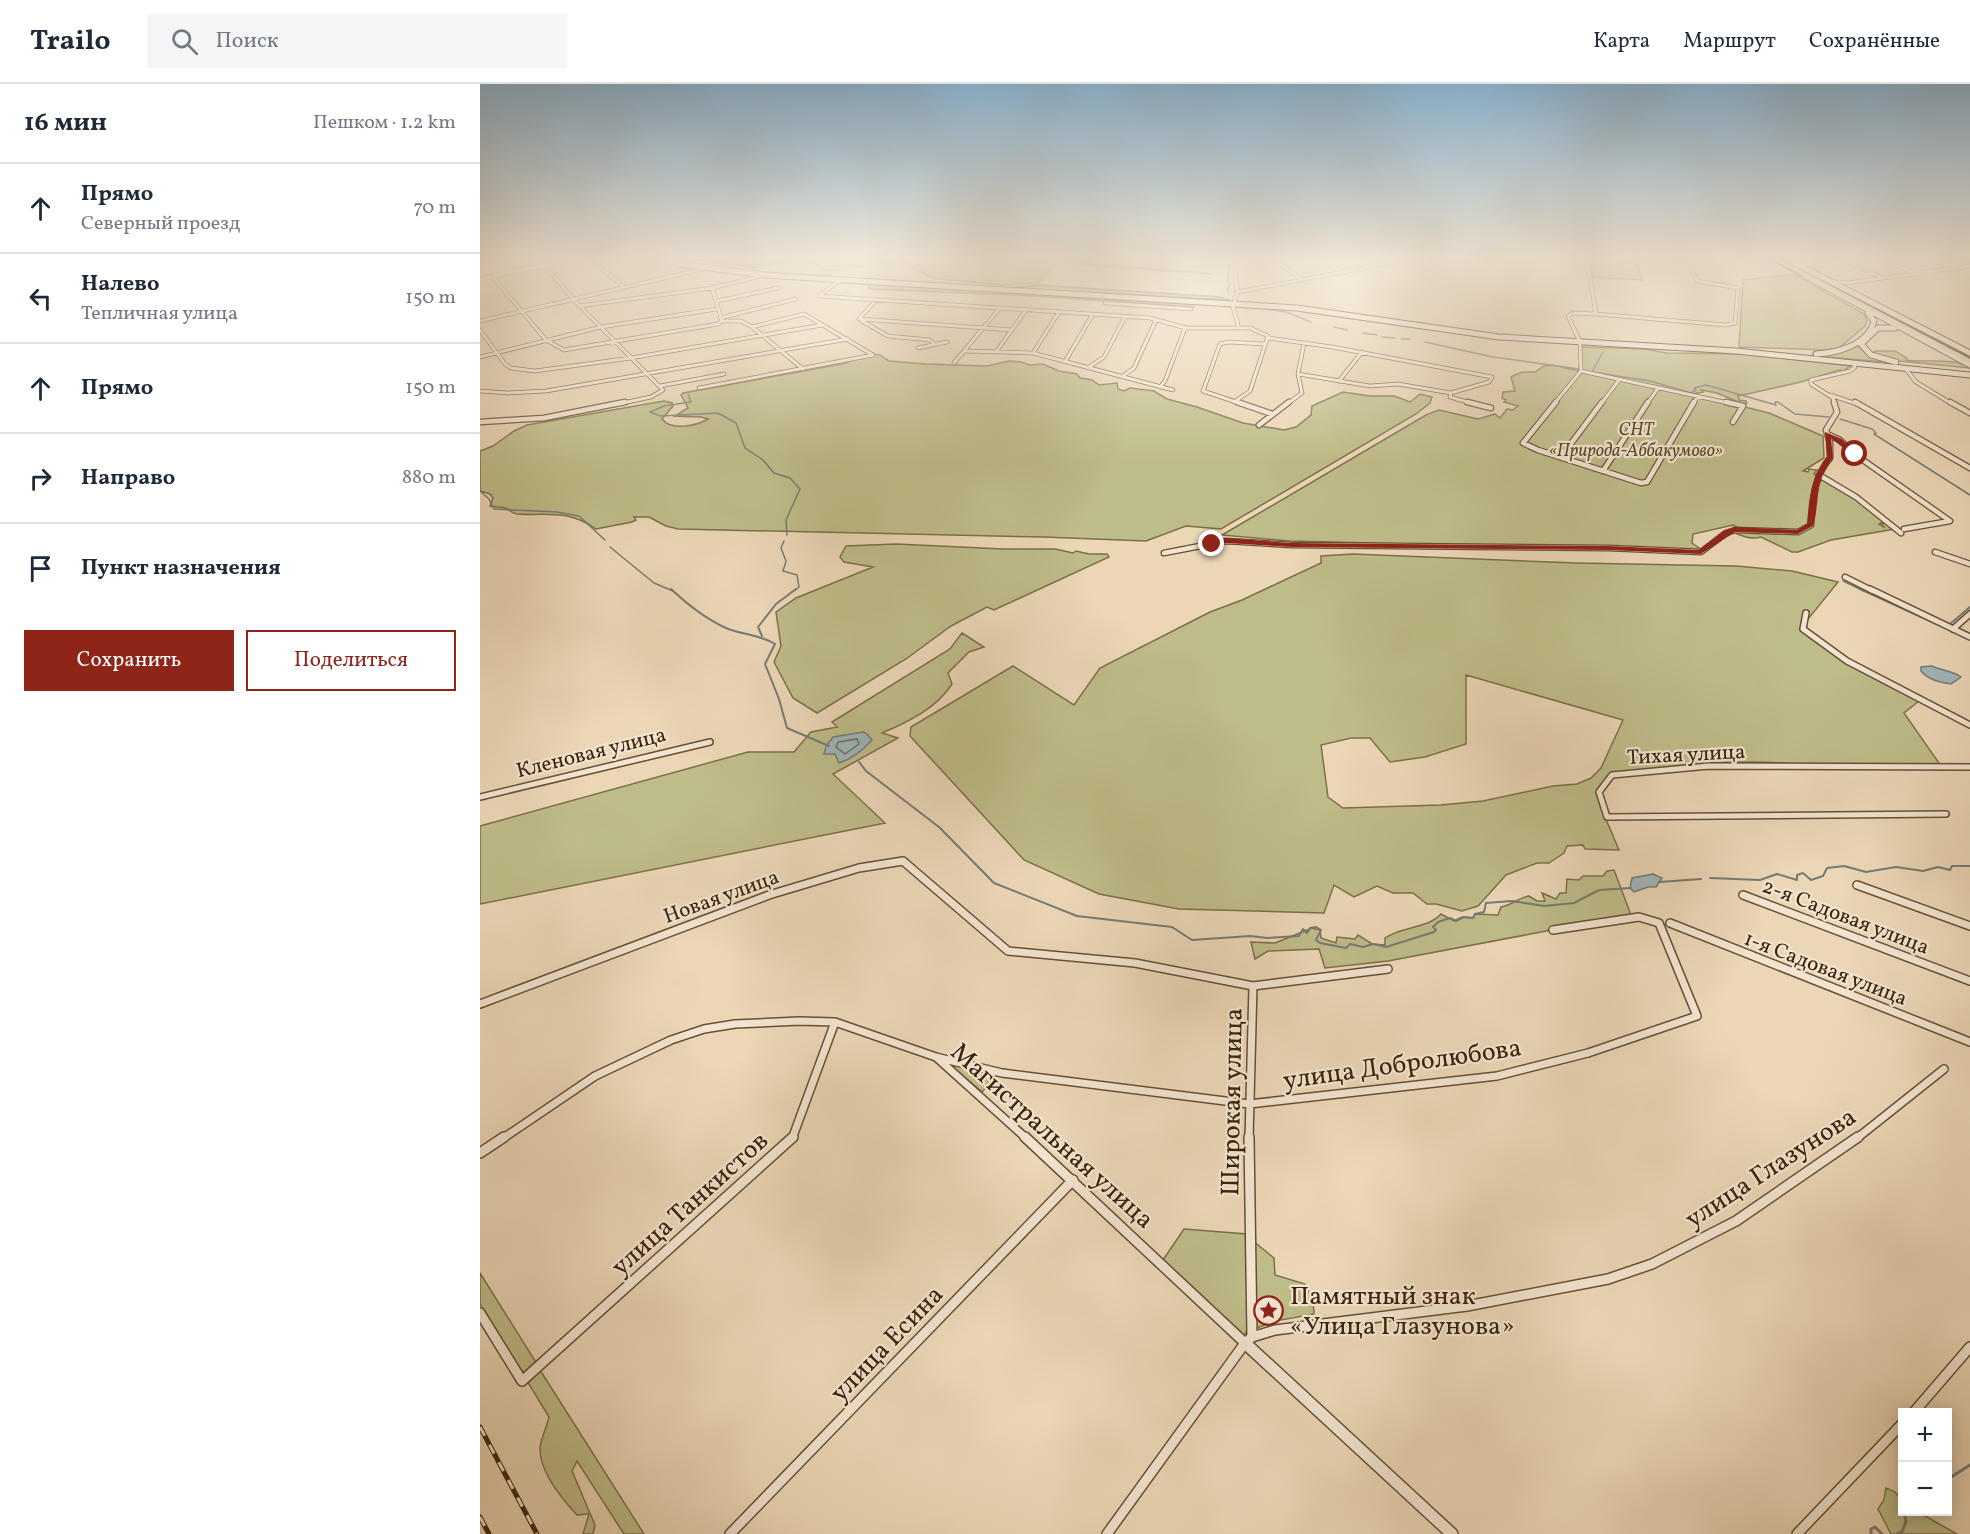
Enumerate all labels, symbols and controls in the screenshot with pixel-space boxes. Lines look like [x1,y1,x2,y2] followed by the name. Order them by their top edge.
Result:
[147,14,567,68] search box
[30,22,111,61] text: Trailo
[168,25,201,58] icon: search
[216,26,279,57] text: Поиск
[1593,27,1650,56] text: Карта
[1683,27,1776,56] text: Маршрут
[1809,27,1940,56] text: Сохранённые
[24,105,107,141] text: 16 мин
[313,109,456,137] text: Пешком · 1.2 km
[81,179,153,210] text: Прямо
[24,192,57,225] icon: ahead
[413,194,456,222] text: 70 m
[81,210,240,238] text: Северный проезд
[81,269,160,300] text: Налево
[24,282,57,315] icon: left
[405,284,456,312] text: 150 m
[81,300,238,328] text: Тепличная улица
[24,372,57,405] icon: ahead
[81,373,153,404] text: Прямо
[405,374,456,402] text: 150 m
[1549,418,1723,464] park label: СНТ «Природа-Аббакумово»
[1841,440,1867,466] route start
[24,462,57,495] icon: right
[81,463,175,494] text: Направо
[402,464,456,492] text: 880 m
[1198,530,1224,556] route end
[24,552,57,585] icon: arrive
[81,553,281,584] text: Пункт назначения
[24,630,234,691] button: Сохранить
[246,630,456,691] button: Поделиться
[513,721,669,786] street label: Кленовая улица
[1626,738,1746,773] street label: Тихая улица
[660,863,783,932] street label: Новая улица
[1758,872,1933,963] street label: 2-я Садовая улица
[1740,925,1911,1014] street label: 1-я Садовая улица
[1213,1008,1253,1196] street label: Широкая улица
[1281,1030,1524,1100] street label: улица Добролюбова
[942,1035,1161,1238] street label: Магистральная улица
[1678,1100,1864,1238] street label: улица Глазунова
[604,1124,777,1285] street label: улица Танкистов
[823,1278,952,1411] street label: улица Есина
[1290,1279,1515,1345] place label: Памятный знак «Улица Глазунова»
[1253,1294,1285,1326] place icon: Памятный знак «Улица Глазунова»
[1898,1408,1952,1516] map controls
[1898,1408,1952,1462] button: +
[1898,1462,1952,1516] button: −

